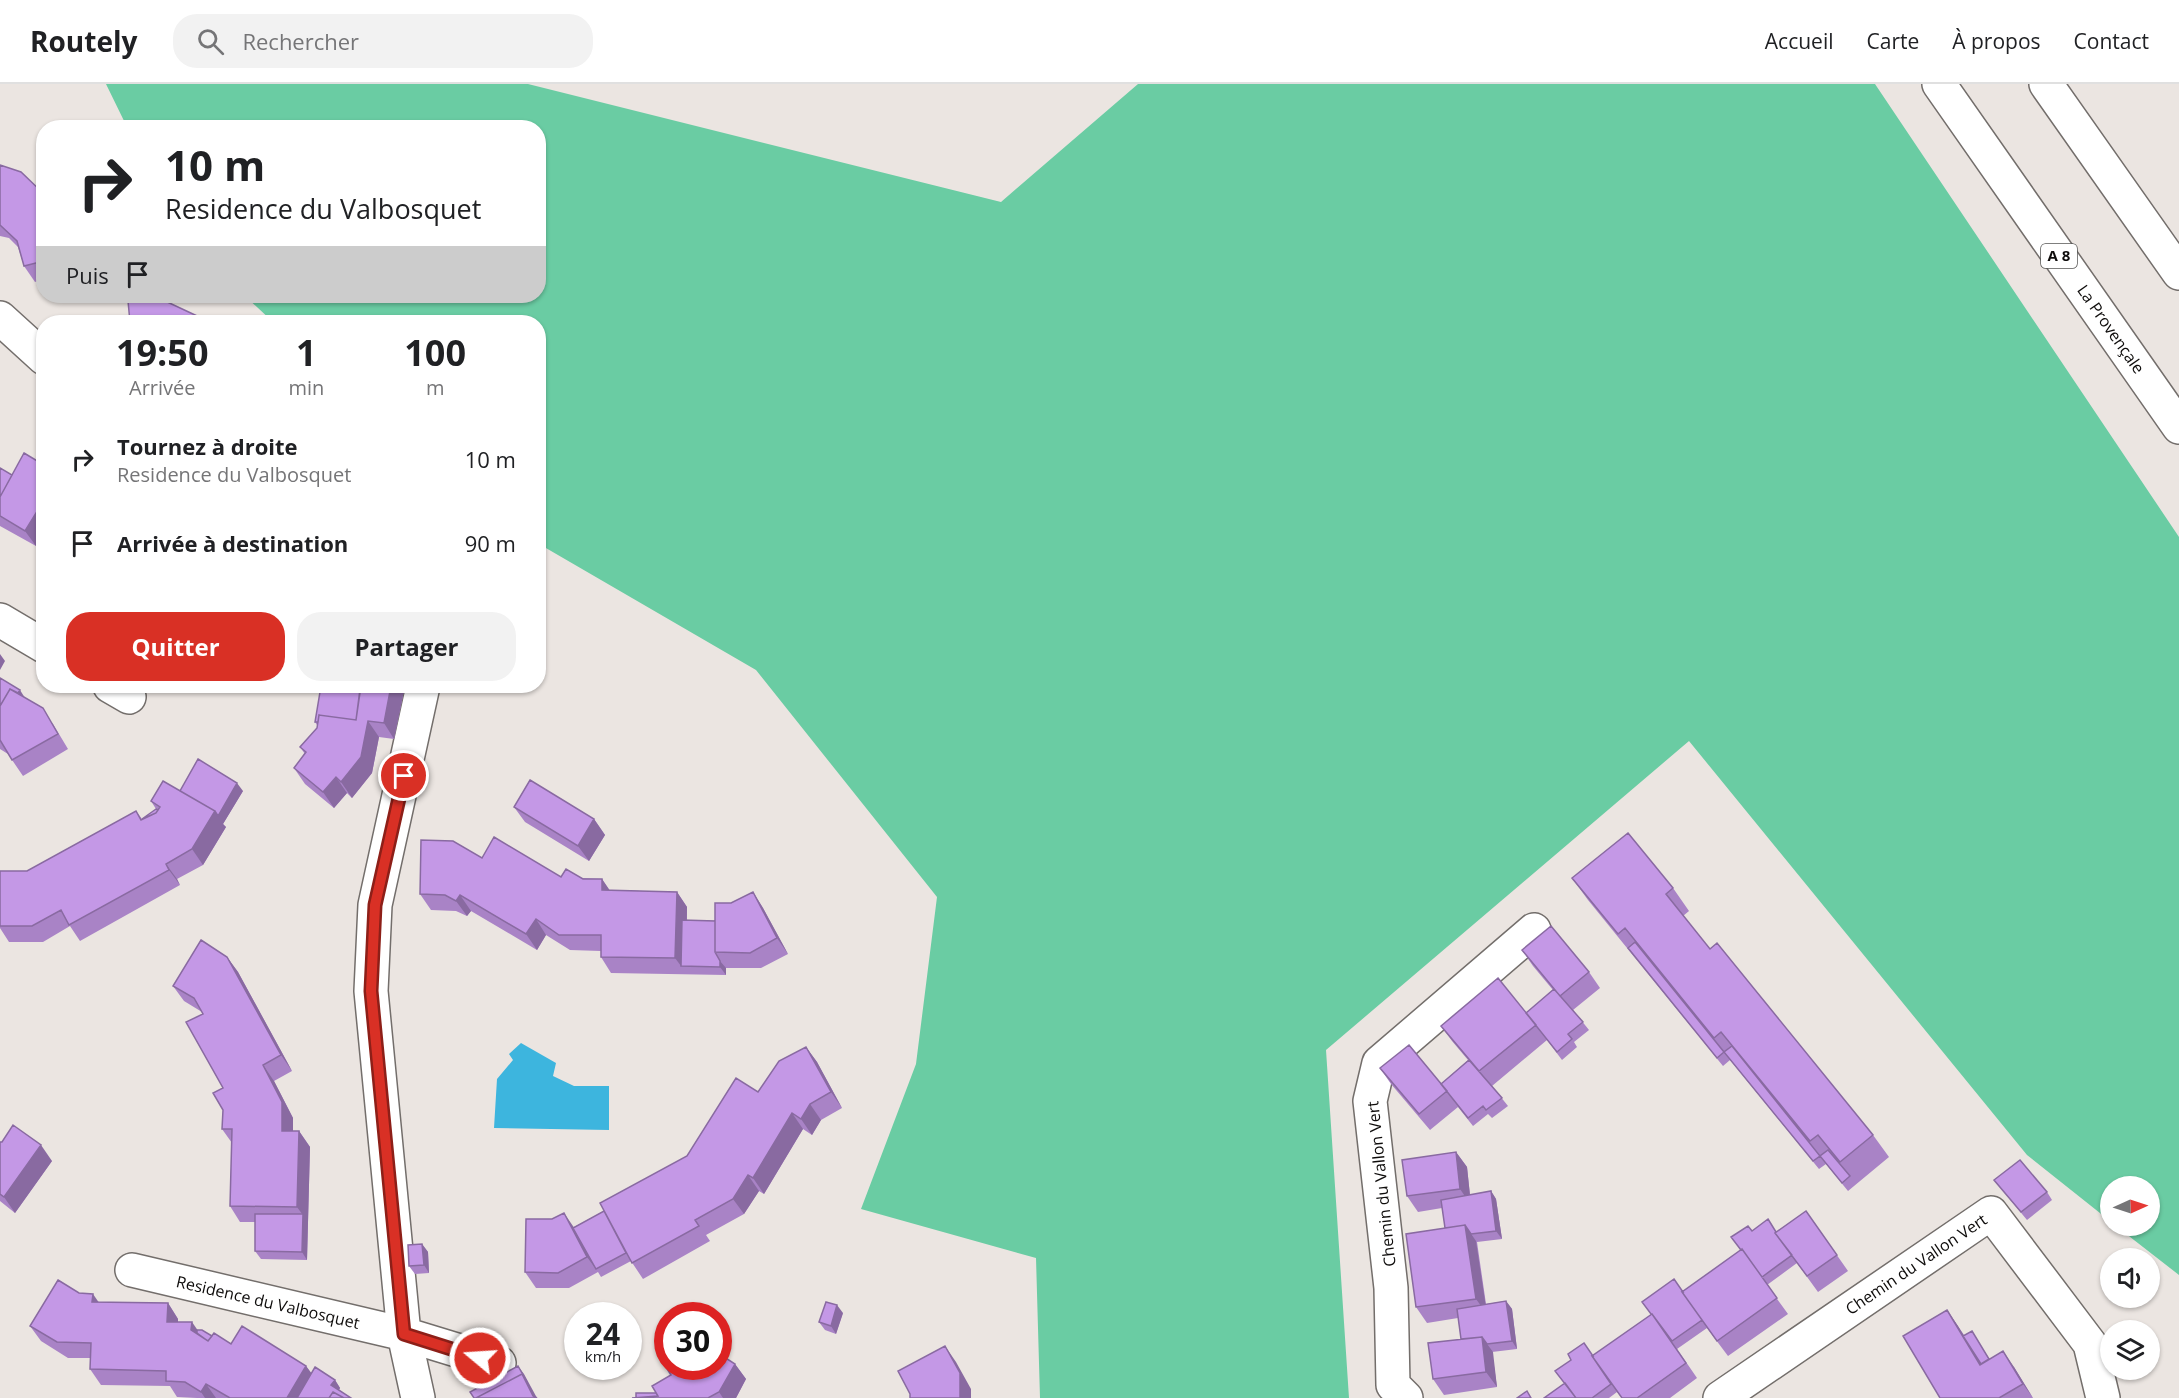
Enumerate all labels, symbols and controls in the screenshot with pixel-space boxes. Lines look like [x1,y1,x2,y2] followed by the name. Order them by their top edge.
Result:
[173,14,593,68] search box
[30,22,137,60] text: Routely
[194,25,227,58] icon: search
[242,26,359,56] text: Rechercher
[1765,27,1833,55] text: Accueil
[1866,27,1919,55] text: Carte
[1952,27,2041,55] text: À propos
[2074,27,2149,55] text: Contact
[165,136,265,193] text: 10 m
[66,144,144,222] icon: right
[165,190,481,227] text: Residence du Valbosquet
[2041,244,2077,268] road number: A 8
[121,258,154,291] icon: arrive
[66,260,109,290] text: Puis
[2072,280,2150,378] street label: La Provençale
[116,328,209,377] text: 19:50
[296,328,317,377] text: 1
[404,328,466,377] text: 100
[129,374,195,401] text: Arrivée
[288,374,324,401] text: min
[426,374,444,401] text: m
[117,431,298,461] text: Tournez à droite
[66,443,99,476] icon: right
[465,444,516,474] text: 10 m
[117,461,351,488] text: Residence du Valbosquet
[66,527,99,560] icon: arrive
[117,528,348,558] text: Arrivée à destination
[465,528,516,558] text: 90 m
[66,612,285,681] button: Quitter
[297,612,516,681] button: Partager
[378,750,429,801] pin
[387,759,420,792] icon: arrive
[1361,1100,1401,1268] street label: Chemin du Vallon Vert
[2100,1176,2160,1236] north arrow
[2100,1176,2160,1380] map controls
[1841,1208,1991,1320] street label: Chemin du Vallon Vert
[2100,1248,2160,1308] button: sound
[174,1270,362,1334] street label: Residence du Valbosquet
[654,1302,732,1380] speed limit sign: 30
[586,1313,620,1354] text: 24
[2100,1320,2160,1380] button: layers
[448,1326,512,1390] position arrow
[585,1346,621,1366] text: km/h

